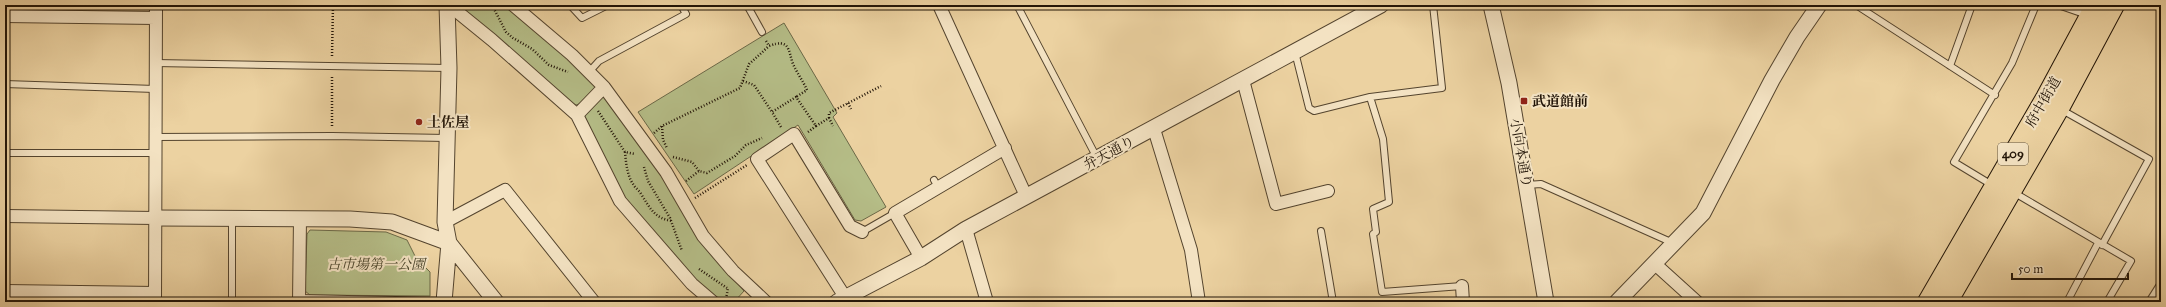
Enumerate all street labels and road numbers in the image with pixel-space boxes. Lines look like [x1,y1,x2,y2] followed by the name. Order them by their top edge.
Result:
[2022,74,2064,130] street label: 府中街道
[1507,117,1535,189] street label: 小向本通り
[1080,132,1138,174] street label: 弁天通り
[1998,143,2028,165] road number: 409

